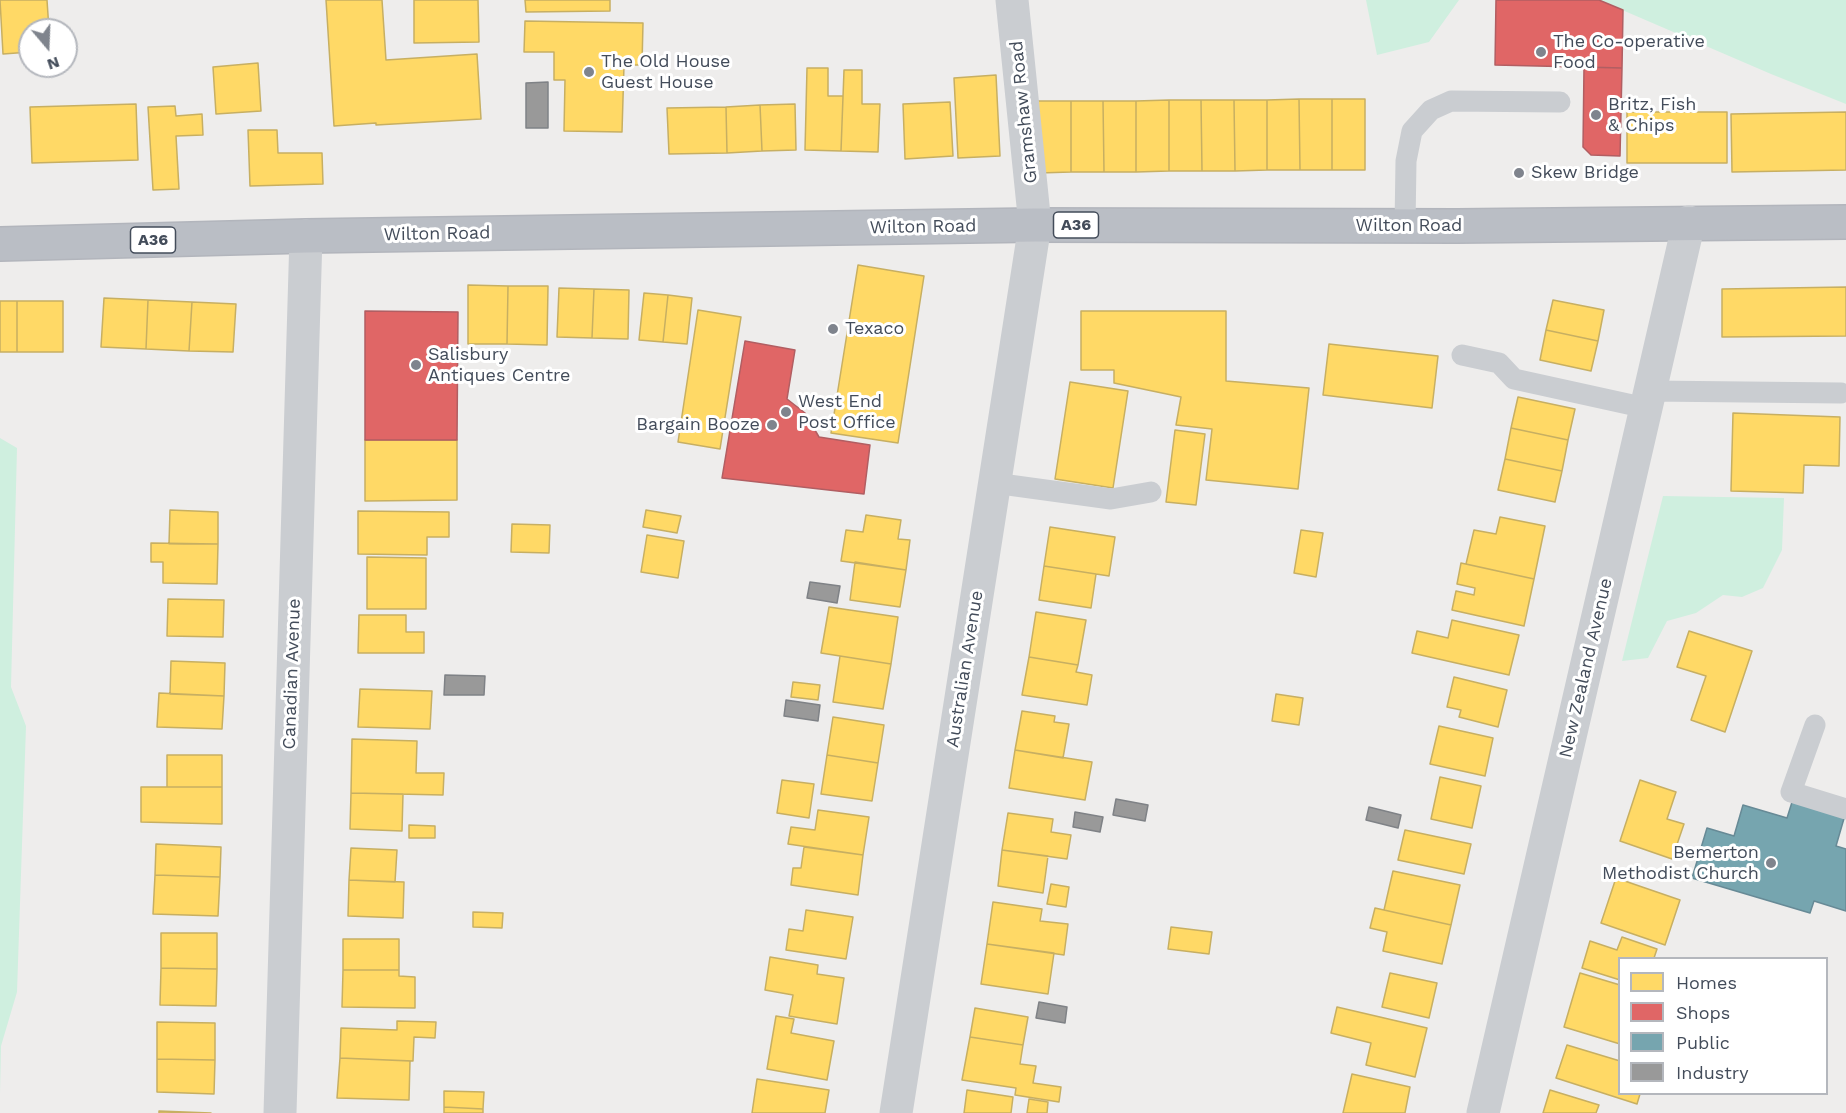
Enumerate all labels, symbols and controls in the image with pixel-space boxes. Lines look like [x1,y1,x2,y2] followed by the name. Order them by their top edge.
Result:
[18,18,78,78] north arrow
[1553,31,1705,74] place label: The Co-operative Food
[1006,40,1042,184] street label: Gramshaw Road
[1534,45,1548,59] marker: The Co-operative Food
[601,51,730,94] place label: The Old House Guest House
[45,53,62,75] text: N
[582,65,596,79] marker: The Old House Guest House
[1608,94,1696,136] place label: Britz, Fish & Chips
[1589,108,1603,122] marker: Britz, Fish & Chips
[1531,162,1639,184] place label: Skew Bridge
[1512,166,1526,180] marker: Skew Bridge
[1054,212,1098,238] road number: A36
[869,215,977,239] street label: Wilton Road
[1356,215,1462,237] street label: Wilton Road
[383,222,491,246] street label: Wilton Road
[130,227,176,253] road number: A36
[845,318,904,340] place label: Texaco
[826,322,840,336] marker: Texaco
[428,344,570,386] place label: Salisbury Antiques Centre
[409,358,423,372] marker: Salisbury Antiques Centre
[798,391,896,434] place label: West End Post Office
[779,405,793,419] marker: West End Post Office
[636,414,760,436] place label: Bargain Booze
[765,418,779,432] marker: Bargain Booze
[1555,576,1617,760] street label: New Zealand Avenue
[942,589,988,749] street label: Australian Avenue
[279,598,305,750] street label: Canadian Avenue
[1602,842,1759,884] place label: Bemerton Methodist Church
[1764,856,1778,870] marker: Bemerton Methodist Church
[1618,957,1828,1095] legend
[1676,972,1737,993] text: Homes
[1676,1002,1730,1023] text: Shops
[1676,1032,1730,1053] text: Public
[1676,1062,1748,1083] text: Industry

